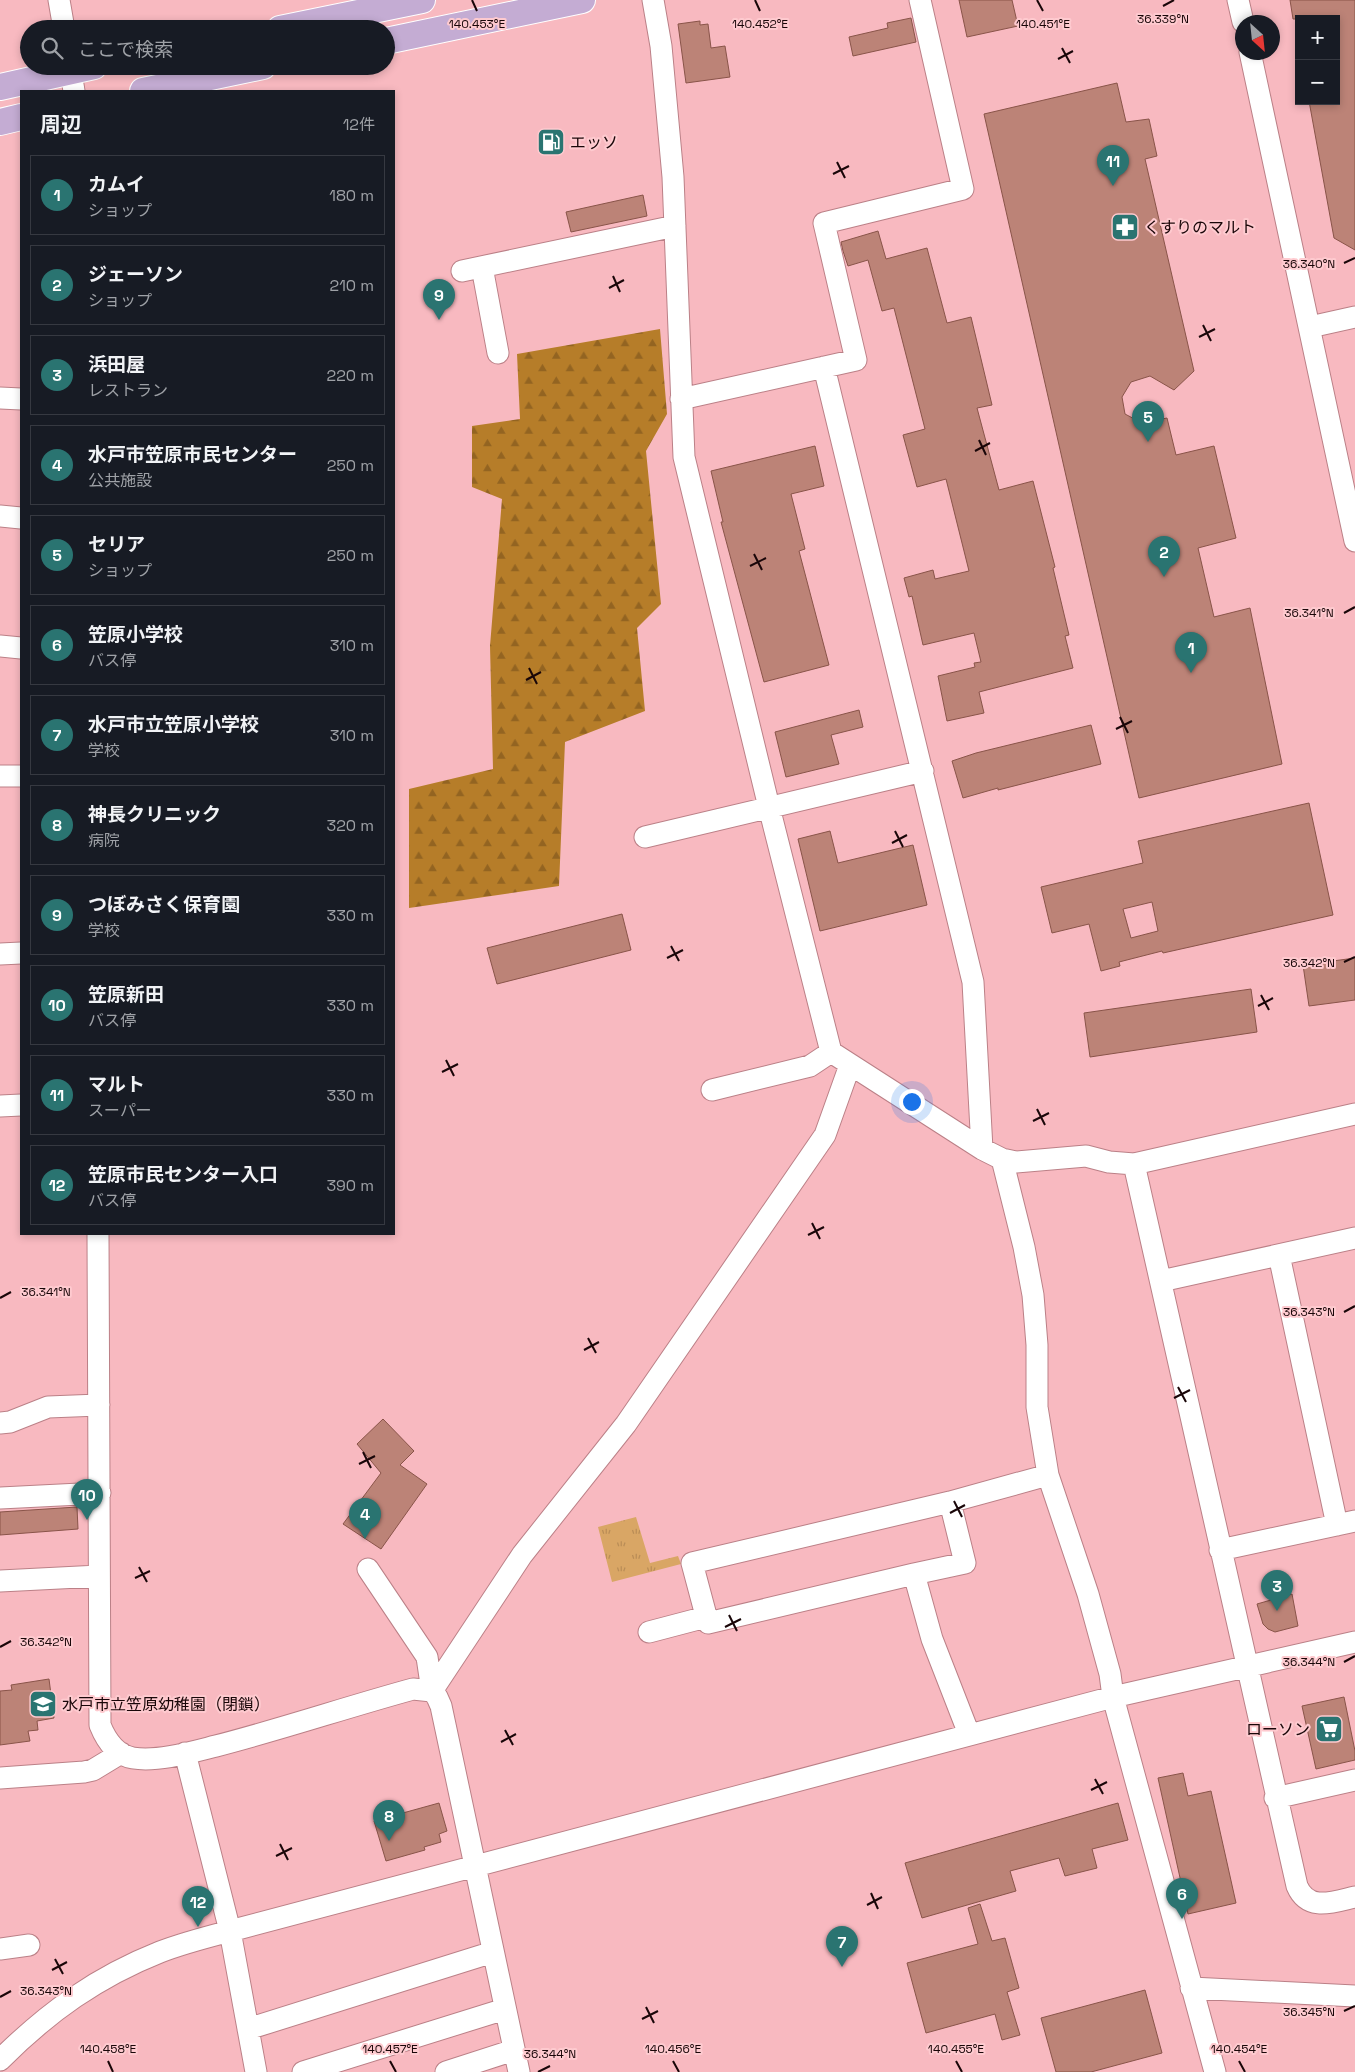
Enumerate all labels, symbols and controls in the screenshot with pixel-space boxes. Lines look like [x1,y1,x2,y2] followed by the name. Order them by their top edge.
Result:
[1137,11,1189,27] text: 36.339°N
[1235,15,1280,60] north arrow
[1295,15,1340,105] map controls
[1295,15,1340,60] button: +
[449,16,505,32] text: 140.453°E
[732,16,788,32] text: 140.452°E
[1016,16,1070,32] text: 140.451°E
[20,20,395,75] search box
[38,34,66,62] icon: search
[78,37,173,62] text: ここで検索
[1295,60,1340,105] button: −
[40,111,82,138] text: 周辺
[343,114,375,135] text: 12件
[536,127,566,157] fuel station icon: エッソ
[570,132,618,153] place label: エッソ
[1097,145,1129,186] pin: 11
[88,172,145,197] text: カムイ
[53,185,61,206] text: 1
[329,185,374,206] text: 180 m
[88,200,152,221] text: ショップ
[1110,212,1140,242] pharmacy icon: くすりのマルト
[1144,217,1256,238] place label: くすりのマルト
[1283,256,1335,272] text: 36.340°N
[88,262,183,287] text: ジェーソン
[52,275,62,296] text: 2
[330,275,374,296] text: 210 m
[423,279,455,320] pin: 9
[88,290,152,311] text: ショップ
[88,352,145,377] text: 浜田屋
[52,365,62,386] text: 3
[327,365,374,386] text: 220 m
[88,380,168,401] text: レストラン
[1132,401,1164,442] pin: 5
[88,442,297,467] text: 水戸市笠原市民センター
[52,455,62,476] text: 4
[327,455,374,476] text: 250 m
[88,470,152,491] text: 公共施設
[88,532,145,557] text: セリア
[1148,536,1180,577] pin: 2
[52,545,62,566] text: 5
[327,545,374,566] text: 250 m
[88,560,152,581] text: ショップ
[1284,605,1334,621] text: 36.341°N
[88,622,183,647] text: 笠原小学校
[1175,632,1207,673] pin: 1
[52,635,62,656] text: 6
[330,635,374,656] text: 310 m
[88,650,136,671] text: バス停
[88,712,259,737] text: 水戸市立笠原小学校
[53,725,61,746] text: 7
[330,725,374,746] text: 310 m
[88,740,120,761] text: 学校
[88,802,221,827] text: 神長クリニック
[52,815,62,836] text: 8
[327,815,374,836] text: 320 m
[88,830,120,851] text: 病院
[88,892,240,917] text: つぼみさく保育園
[52,905,62,926] text: 9
[327,905,374,926] text: 330 m
[88,920,120,941] text: 学校
[1283,955,1335,971] text: 36.342°N
[88,982,164,1007] text: 笠原新田
[48,995,66,1016] text: 10
[327,995,374,1016] text: 330 m
[88,1010,136,1031] text: バス停
[88,1072,145,1097] text: マルト
[50,1085,64,1106] text: 11
[327,1085,374,1106] text: 330 m
[899,1089,925,1115] your location
[88,1100,152,1121] text: スーパー
[88,1162,278,1187] text: 笠原市民センター入口
[49,1175,65,1196] text: 12
[326,1175,374,1196] text: 390 m
[88,1190,136,1211] text: バス停
[21,1284,71,1300] text: 36.341°N
[1283,1304,1335,1320] text: 36.343°N
[71,1479,103,1520] pin: 10
[349,1498,381,1539] pin: 4
[1261,1570,1293,1611] pin: 3
[20,1634,72,1650] text: 36.342°N
[1283,1654,1335,1670] text: 36.344°N
[28,1689,58,1719] school or university icon: 水戸市立笠原幼稚園（閉鎖）
[62,1694,270,1715] place label: 水戸市立笠原幼稚園（閉鎖）
[1314,1714,1344,1744] supermarket icon: ローソン
[1246,1719,1310,1740] place label: ローソン
[373,1800,405,1841] pin: 8
[1166,1878,1198,1919] pin: 6
[182,1886,214,1927] pin: 12
[826,1926,858,1967] pin: 7
[20,1983,72,1999] text: 36.343°N
[1283,2004,1335,2020] text: 36.345°N
[80,2041,137,2057] text: 140.458°E
[362,2041,418,2057] text: 140.457°E
[645,2041,701,2057] text: 140.456°E
[928,2041,984,2057] text: 140.455°E
[1211,2041,1268,2057] text: 140.454°E
[524,2046,576,2062] text: 36.344°N

